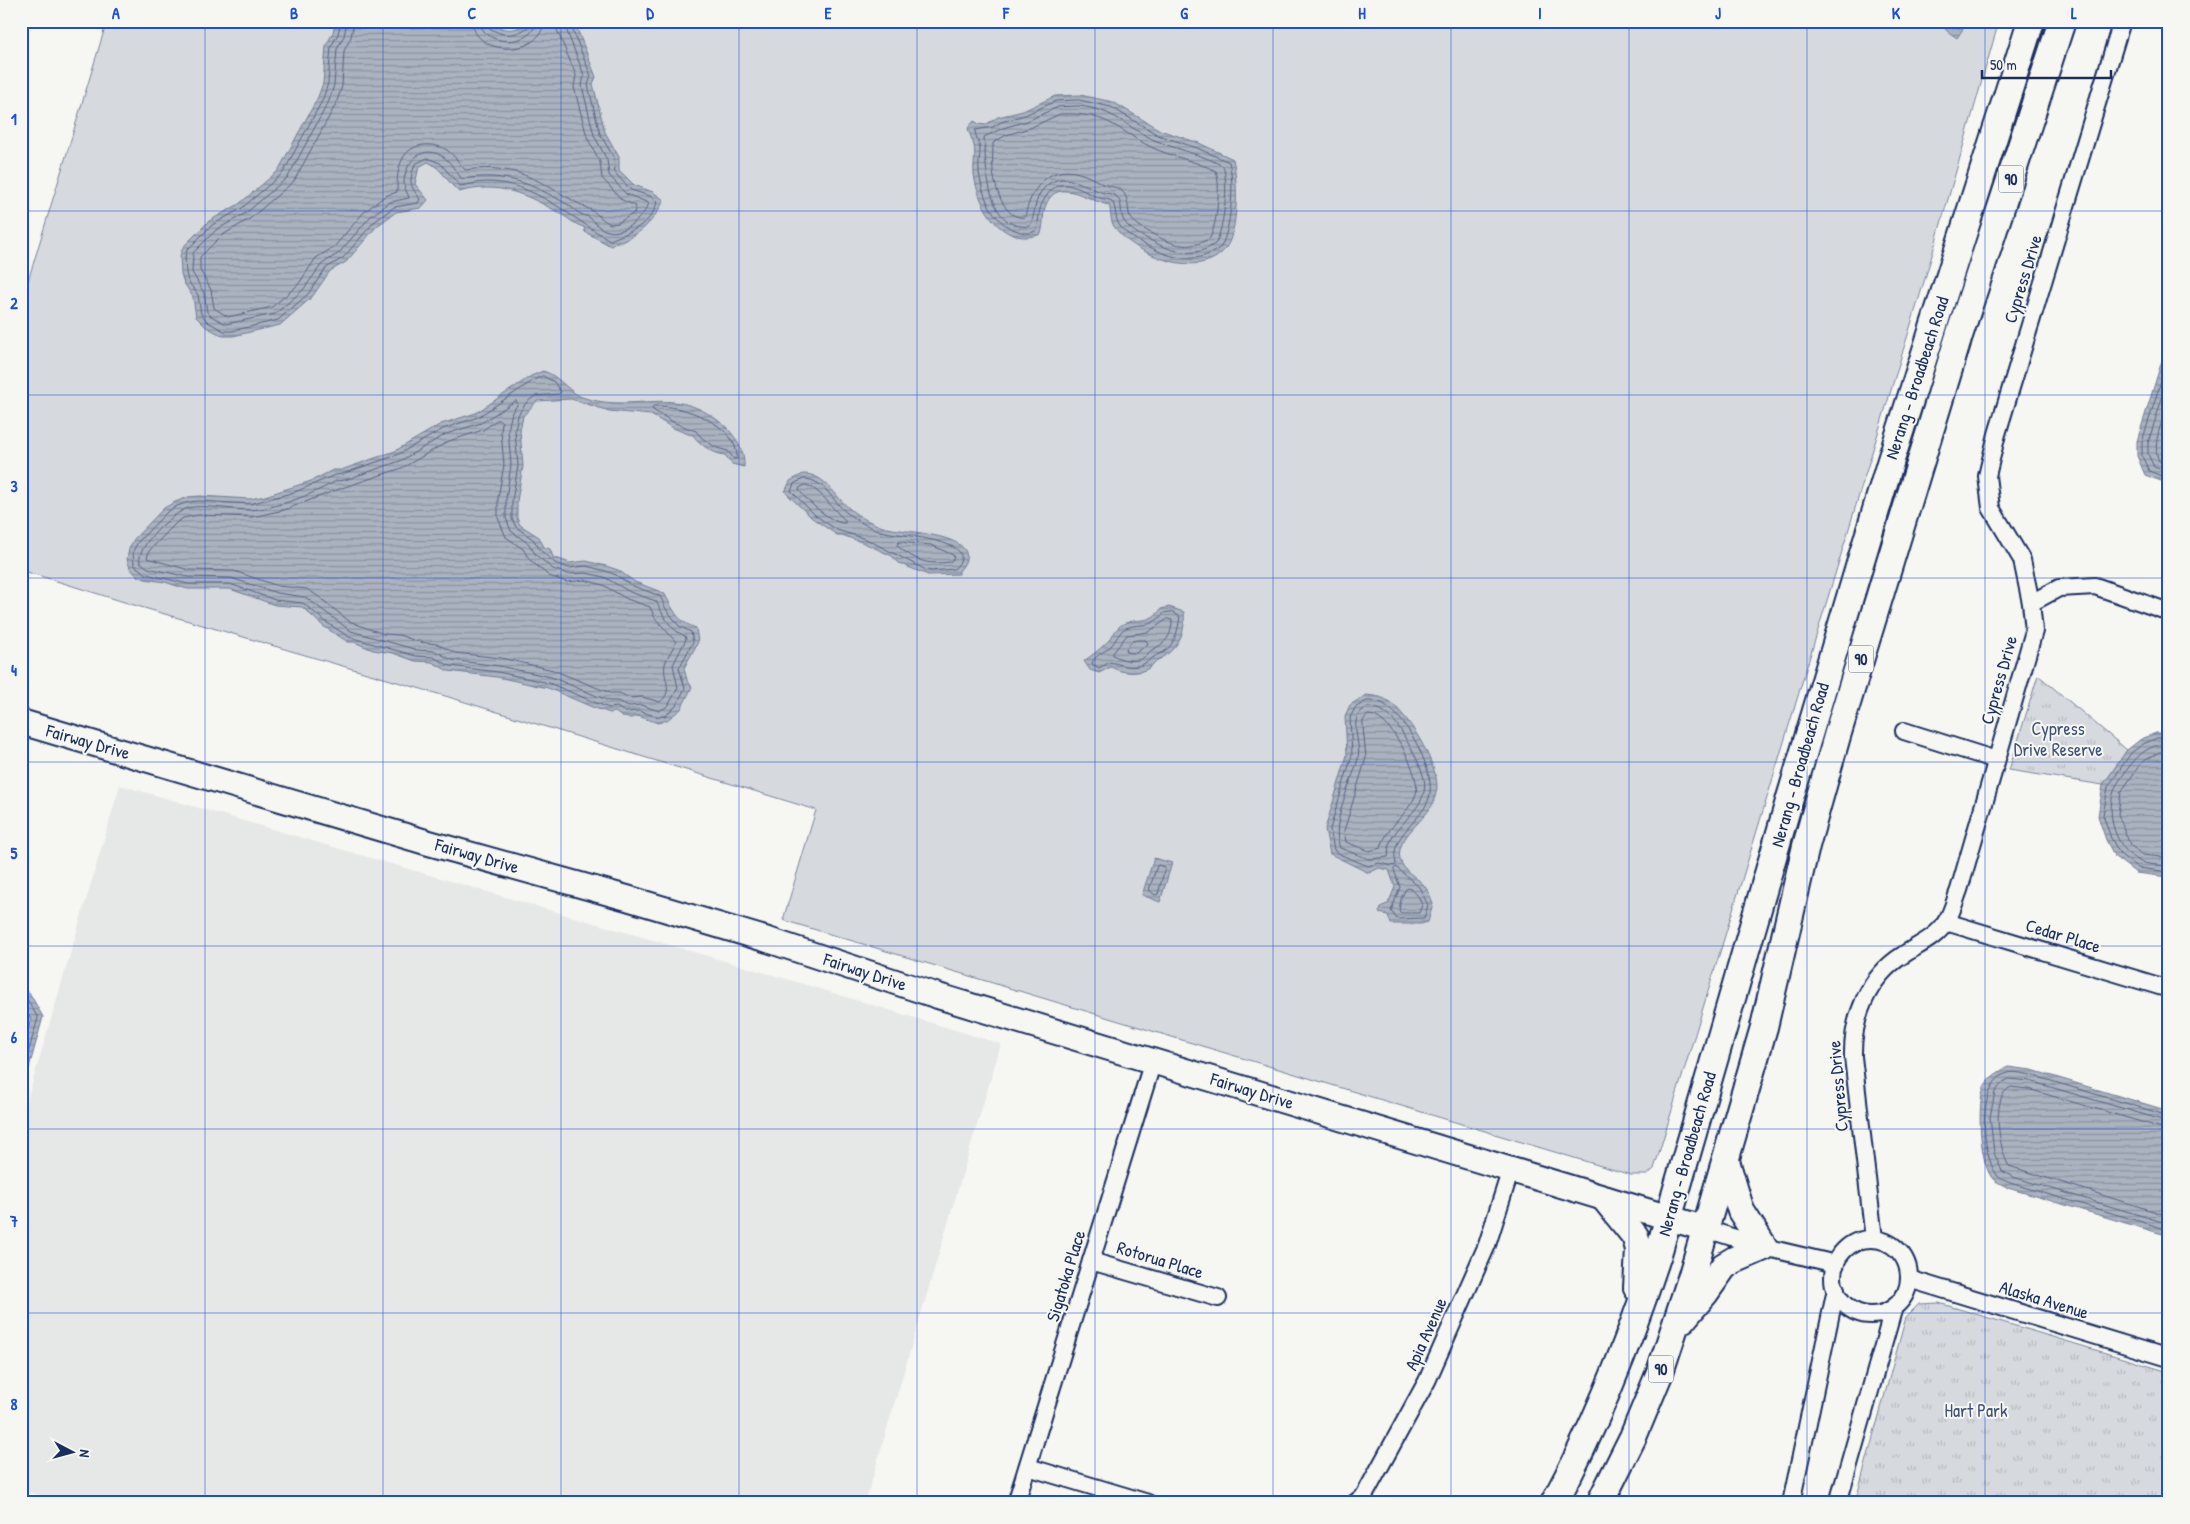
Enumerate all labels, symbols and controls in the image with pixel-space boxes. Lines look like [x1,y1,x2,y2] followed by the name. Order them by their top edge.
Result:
[112,2,120,24] text: A
[290,2,298,24] text: B
[468,2,477,24] text: C
[646,2,654,24] text: D
[824,2,832,24] text: E
[1002,2,1010,24] text: F
[1180,2,1188,24] text: G
[1358,2,1366,24] text: H
[1538,2,1542,24] text: I
[1715,2,1721,24] text: J
[1892,2,1901,24] text: K
[2071,2,2077,24] text: L
[1982,48,2111,80] scale bar
[1990,54,2017,75] text: 50 m
[11,108,17,130] text: 1
[1998,165,2024,192] road number: 90
[1997,232,2048,326] street label: Cypress Drive
[10,292,18,314] text: 2
[1878,293,1955,462] street label: Nerang - Broadbeach Road
[10,475,18,497] text: 3
[1974,633,2023,727] street label: Cypress Drive
[1848,646,1874,672] road number: 90
[11,659,17,681] text: 4
[1764,680,1835,850] street label: Nerang - Broadbeach Road
[2014,716,2102,762] park label: Cypress Drive Reserve
[42,717,133,765] street label: Fairway Drive
[431,831,522,879] street label: Fairway Drive
[11,842,18,864] text: 5
[2023,912,2104,959] street label: Cedar Place
[820,946,910,997] street label: Fairway Drive
[11,1026,18,1048] text: 6
[1821,1040,1854,1133] street label: Cypress Drive
[1207,1066,1297,1115] street label: Fairway Drive
[1651,1069,1722,1239] street label: Nerang - Broadbeach Road
[9,1210,18,1232] text: 7
[1040,1227,1091,1325] street label: Sigatoka Place
[1114,1235,1206,1284] street label: Rotorua Place
[1997,1274,2092,1325] street label: Alaska Avenue
[1398,1293,1453,1374] street label: Apia Avenue
[1648,1356,1674,1382] road number: 90
[11,1393,18,1415] text: 8
[1945,1398,2008,1423] park label: Hart Park
[48,1426,98,1476] north arrow
[76,1449,95,1459] text: N

